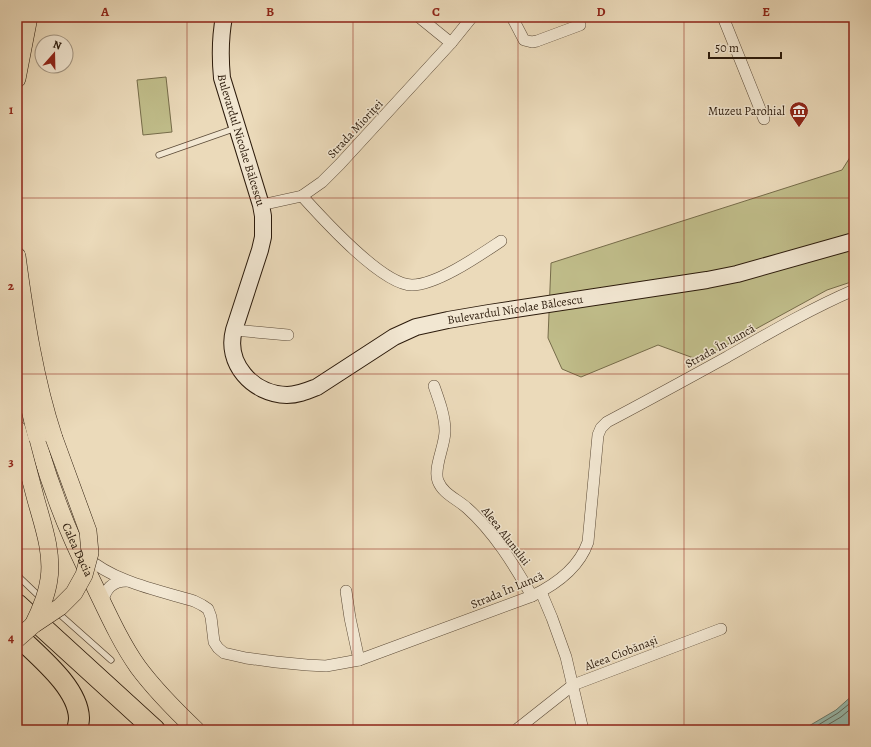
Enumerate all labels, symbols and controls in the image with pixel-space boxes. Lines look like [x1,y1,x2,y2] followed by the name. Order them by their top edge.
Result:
[100,3,110,20] text: A
[266,3,274,20] text: B
[432,3,440,20] text: C
[596,3,606,20] text: D
[762,3,770,20] text: E
[34,34,74,74] north arrow
[709,34,781,60] scale bar
[51,37,64,53] text: N
[715,40,739,56] text: 50 m
[214,73,269,208] street label: Bulevardul Nicolae Bălcescu
[324,96,386,162] street label: Strada Mioriței
[788,100,810,128] museum icon: Muzeu Parohial
[9,101,14,118] text: 1
[708,103,785,119] place label: Muzeu Parohial
[8,277,15,294] text: 2
[446,291,584,328] street label: Bulevardul Nicolae Bălcescu
[682,320,758,372] street label: Strada În Luncă
[8,453,14,470] text: 3
[477,503,534,569] street label: Aleea Alunului
[58,520,97,580] street label: Calea Dacia
[468,567,546,613] street label: Strada În Luncă
[8,629,14,646] text: 4
[581,632,660,675] street label: Aleea Ciobănași

